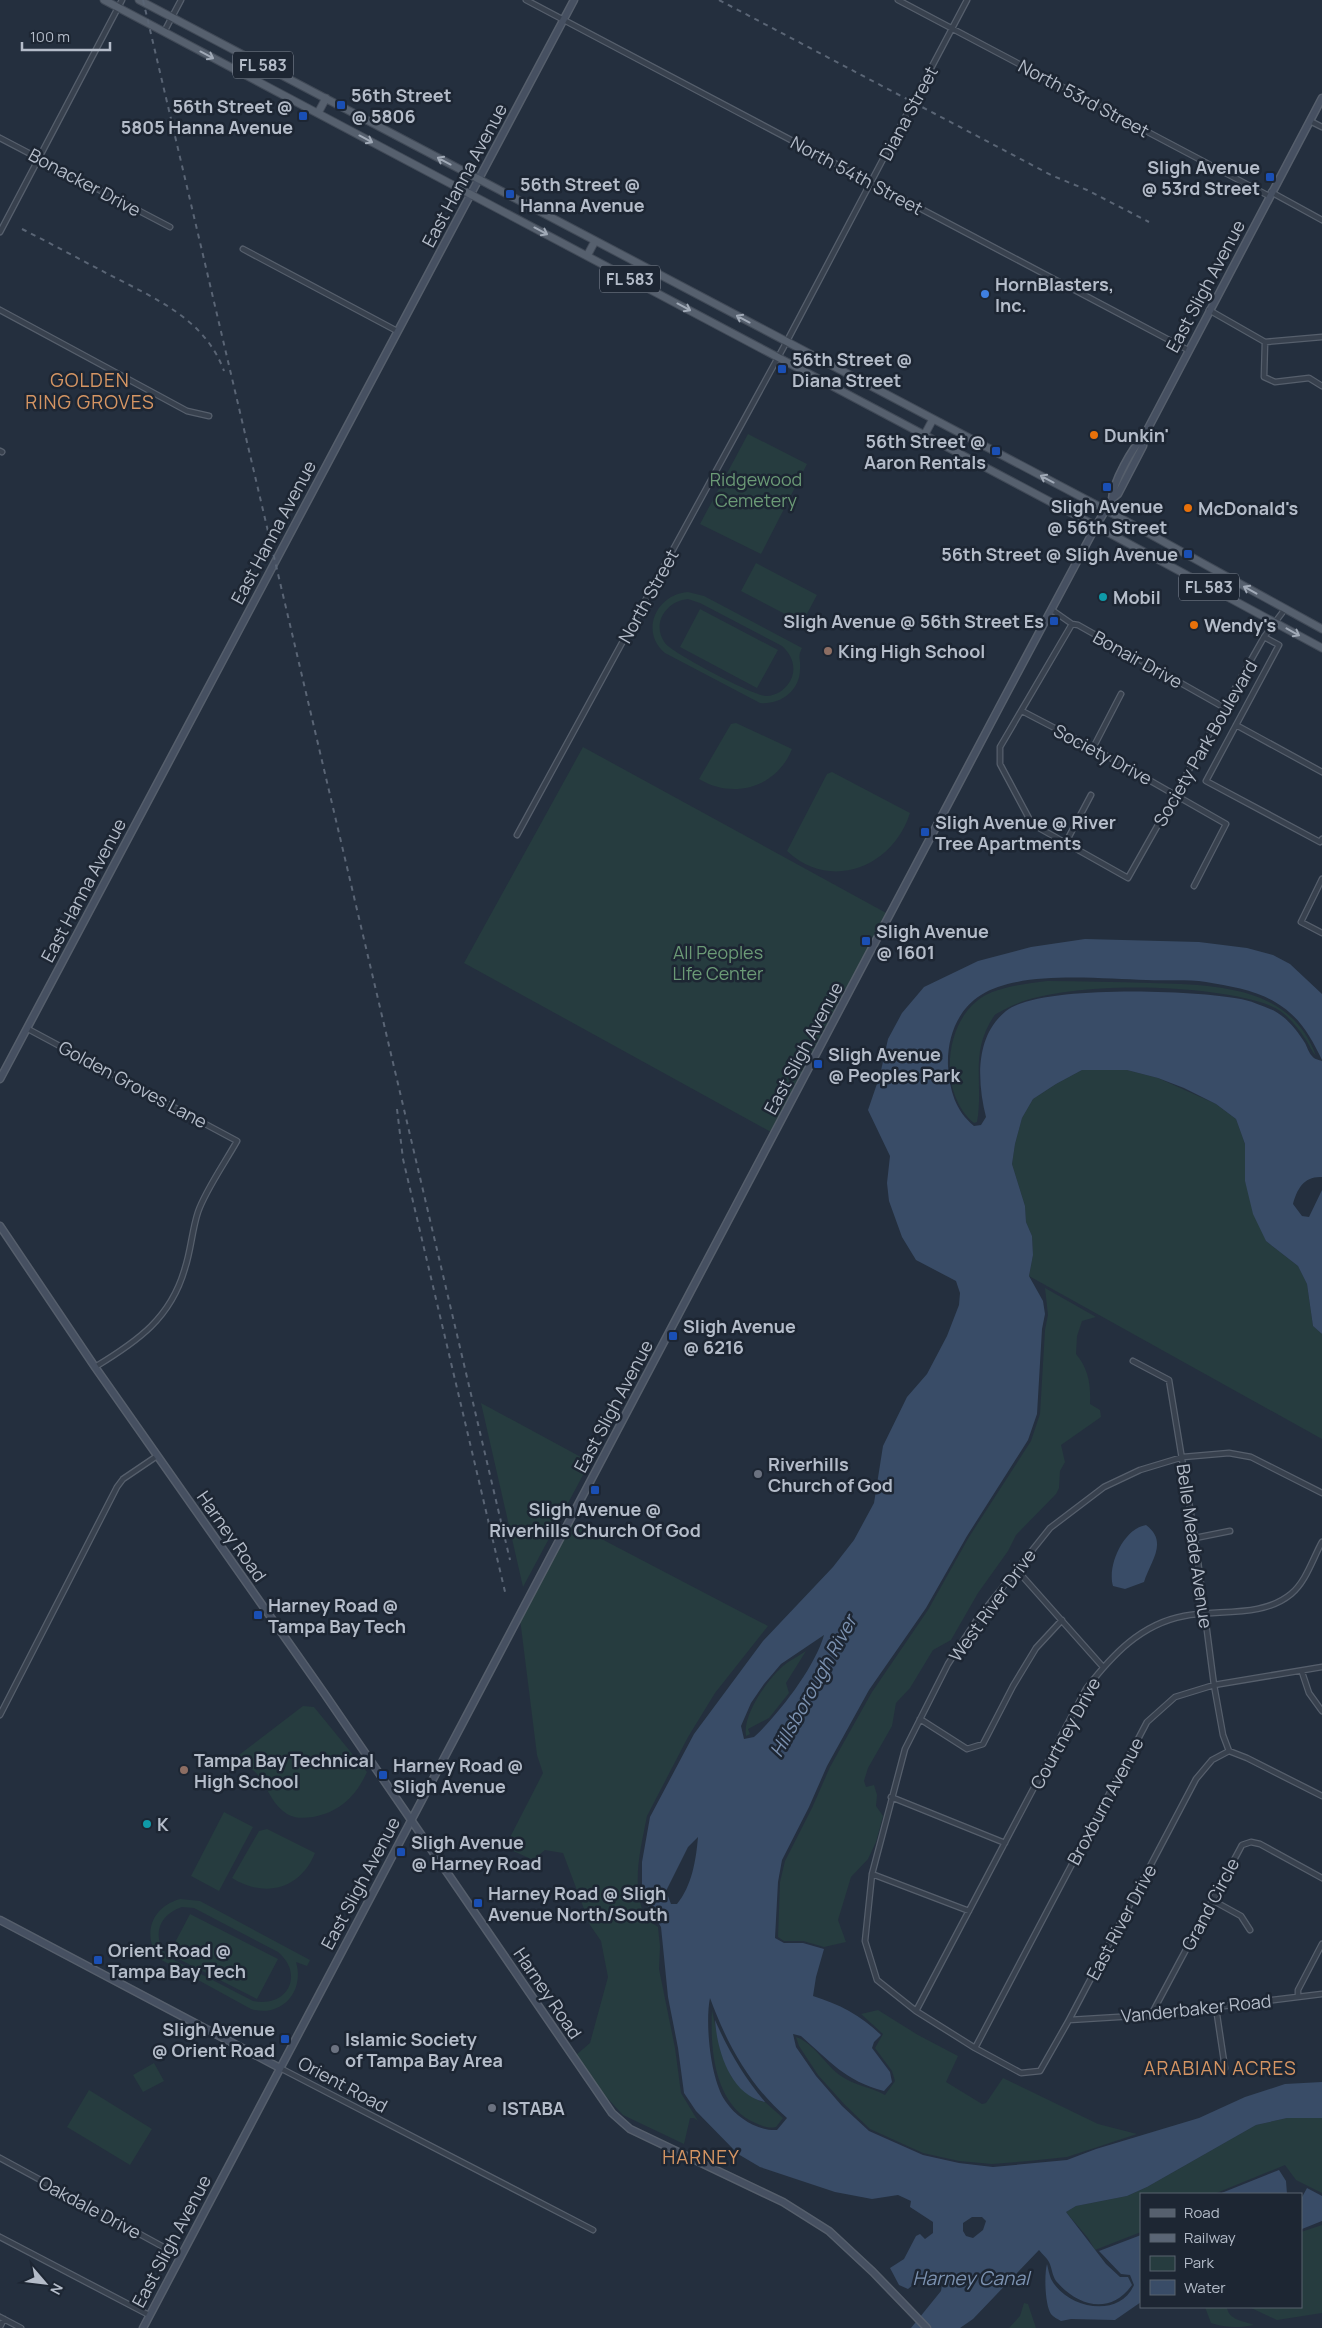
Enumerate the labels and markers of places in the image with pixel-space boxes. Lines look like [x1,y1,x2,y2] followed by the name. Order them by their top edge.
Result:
[351,83,452,128] place label: 56th Street @ 5806
[121,94,293,139] place label: 56th Street @ 5805 Hanna Avenue
[335,99,347,111] marker: 56th Street @ 5806
[297,110,309,122] marker: 56th Street @ 5805 Hanna Avenue
[1141,155,1260,200] place label: Sligh Avenue @ 53rd Street
[1264,171,1276,183] marker: Sligh Avenue @ 53rd Street
[520,172,645,217] place label: 56th Street @ Hanna Avenue
[504,188,516,200] marker: 56th Street @ Hanna Avenue
[995,272,1114,317] place label: HornBlasters, Inc.
[979,288,991,300] marker: HornBlasters, Inc.
[792,347,913,392] place label: 56th Street @ Diana Street
[776,363,788,375] marker: 56th Street @ Diana Street
[1104,423,1169,447] place label: Dunkin'
[864,429,986,474] place label: 56th Street @ Aaron Rentals
[1088,429,1100,441] marker: Dunkin'
[990,445,1002,457] marker: 56th Street @ Aaron Rentals
[1101,481,1113,493] marker: Sligh Avenue @ 56th Street
[1047,494,1167,539] place label: Sligh Avenue @ 56th Street
[1198,496,1299,520] place label: McDonald's
[1182,502,1194,514] marker: McDonald's
[941,542,1178,566] place label: 56th Street @ Sligh Avenue
[1182,548,1194,560] marker: 56th Street @ Sligh Avenue
[1113,585,1161,609] place label: Mobil
[1097,591,1109,603] marker: Mobil
[783,609,1044,633] place label: Sligh Avenue @ 56th Street Es
[1204,613,1277,637] place label: Wendy's
[1048,615,1060,627] marker: Sligh Avenue @ 56th Street Es
[1188,619,1200,631] marker: Wendy's
[838,639,985,663] place label: King High School
[822,645,834,657] marker: King High School
[935,810,1116,855] place label: Sligh Avenue @ River Tree Apartments
[919,826,931,838] marker: Sligh Avenue @ River Tree Apartments
[876,919,989,964] place label: Sligh Avenue @ 1601
[860,935,872,947] marker: Sligh Avenue @ 1601
[828,1042,961,1087] place label: Sligh Avenue @ Peoples Park
[812,1058,824,1070] marker: Sligh Avenue @ Peoples Park
[683,1314,796,1359] place label: Sligh Avenue @ 6216
[667,1330,679,1342] marker: Sligh Avenue @ 6216
[768,1452,893,1497] place label: Riverhills Church of God
[752,1468,764,1480] marker: Riverhills Church of God
[589,1484,601,1496] marker: Sligh Avenue @ Riverhills Church Of God
[489,1497,701,1542] place label: Sligh Avenue @ Riverhills Church Of God
[268,1593,406,1638] place label: Harney Road @ Tampa Bay Tech
[252,1609,264,1621] marker: Harney Road @ Tampa Bay Tech
[194,1748,374,1793] place label: Tampa Bay Technical High School
[393,1753,524,1798] place label: Harney Road @ Sligh Avenue
[178,1764,190,1776] marker: Tampa Bay Technical High School
[377,1769,389,1781] marker: Harney Road @ Sligh Avenue
[157,1812,169,1836] place label: K
[141,1818,153,1830] marker: K
[411,1830,542,1875] place label: Sligh Avenue @ Harney Road
[395,1846,407,1858] marker: Sligh Avenue @ Harney Road
[488,1881,668,1926] place label: Harney Road @ Sligh Avenue North/South
[472,1897,484,1909] marker: Harney Road @ Sligh Avenue North/South
[108,1938,246,1983] place label: Orient Road @ Tampa Bay Tech
[92,1954,104,1966] marker: Orient Road @ Tampa Bay Tech
[152,2017,275,2062] place label: Sligh Avenue @ Orient Road
[345,2027,503,2072] place label: Islamic Society of Tampa Bay Area
[279,2033,291,2045] marker: Sligh Avenue @ Orient Road
[329,2043,341,2055] marker: Islamic Society of Tampa Bay Area
[502,2096,565,2120] place label: ISTABA
[486,2102,498,2114] marker: ISTABA

